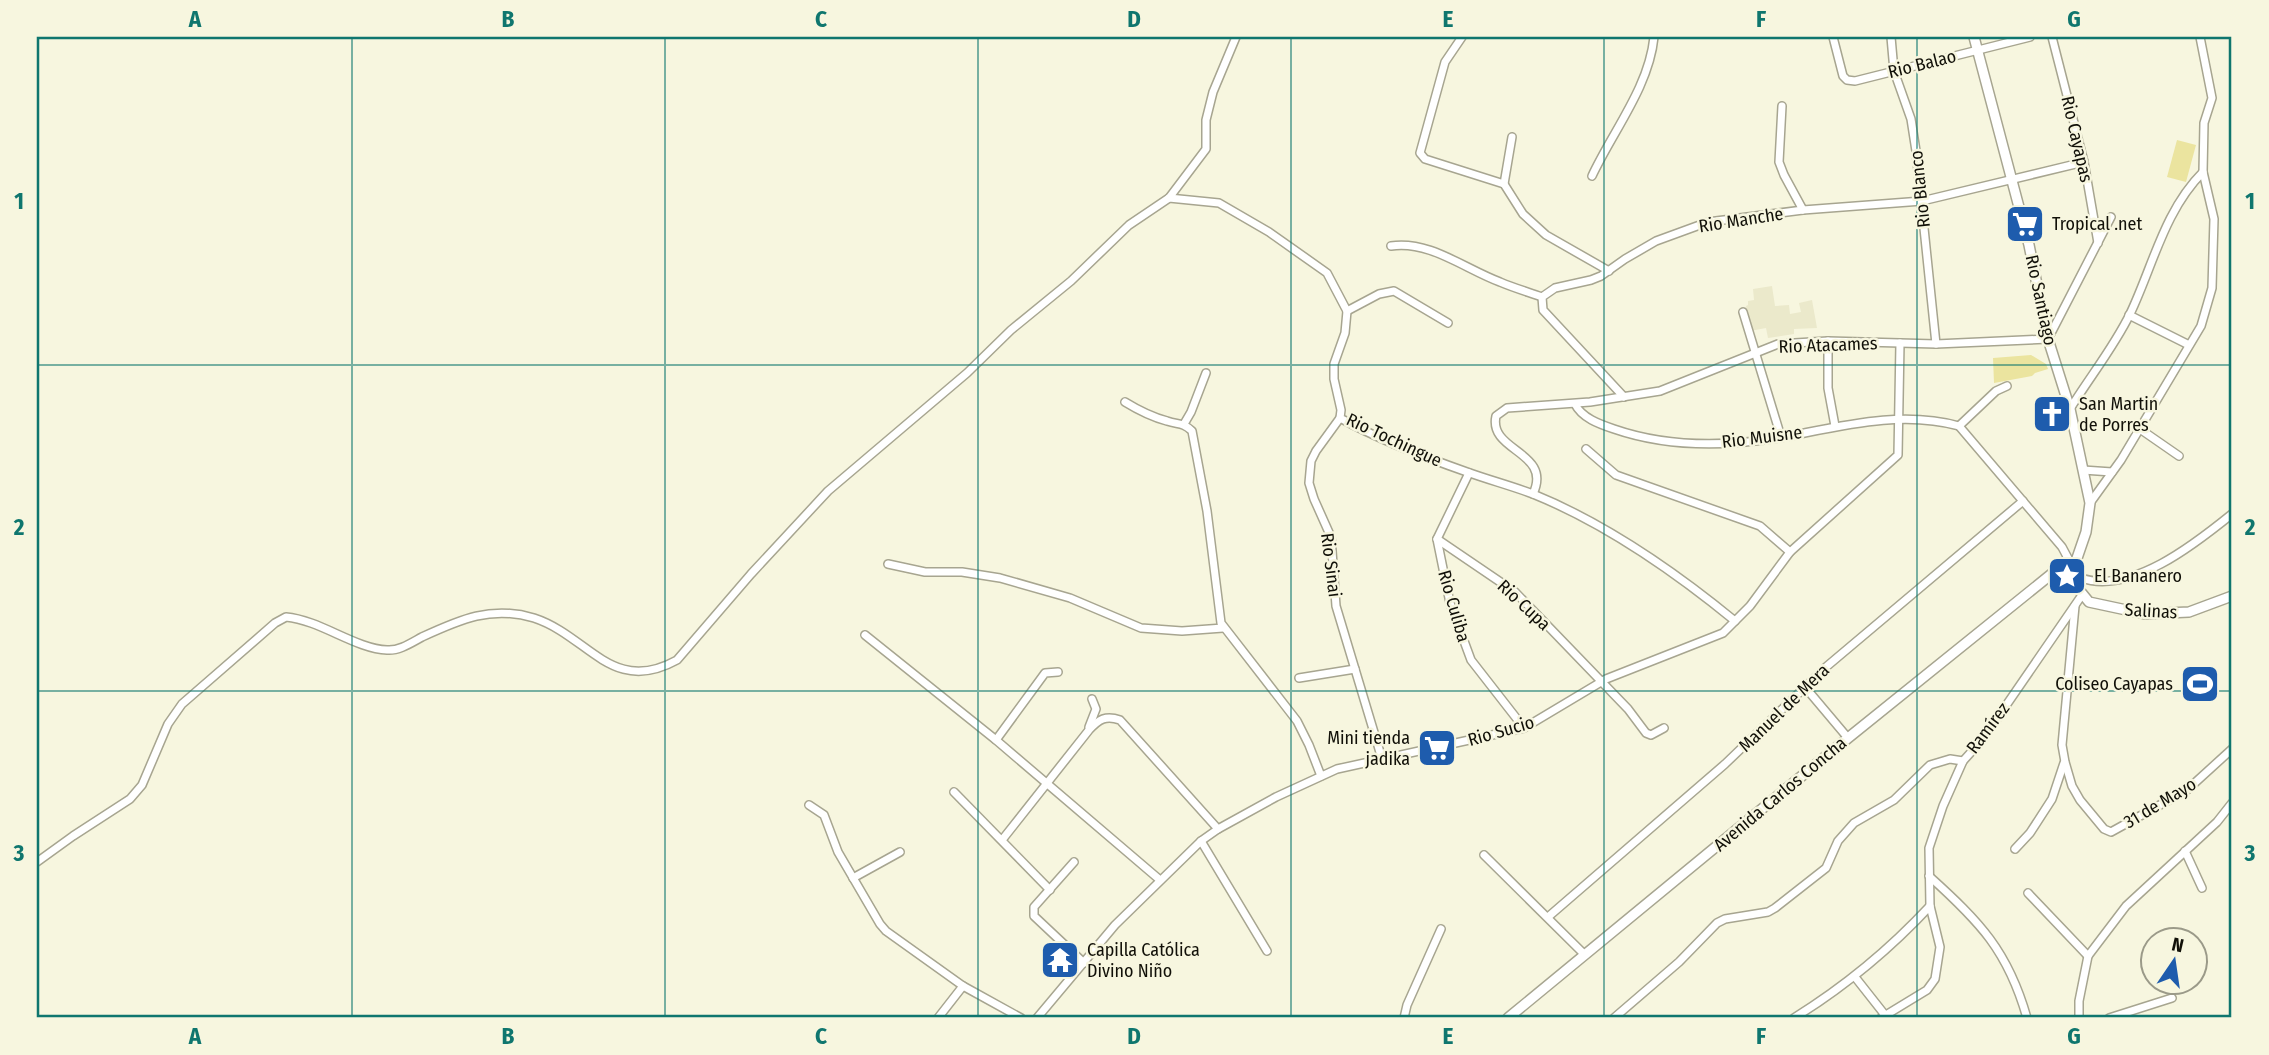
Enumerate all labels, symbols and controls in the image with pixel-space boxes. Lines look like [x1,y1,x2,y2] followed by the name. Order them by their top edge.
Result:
[188,5,202,33] text: A
[502,5,515,33] text: B
[815,5,827,33] text: C
[1127,5,1141,33] text: D
[1443,5,1454,33] text: E
[1756,5,1766,33] text: F
[2067,5,2081,33] text: G
[1886,45,1958,83] street label: Rio Balao
[2056,94,2098,185] street label: Rio Cayapas
[1905,149,1935,229] street label: Rio Blanco
[14,187,24,215] text: 1
[2245,187,2255,215] text: 1
[1697,202,1785,238] street label: Rio Manche
[2004,203,2046,245] supermarket icon: Tropical .net
[2052,213,2142,235] place label: Tropical .net
[2021,253,2061,347] street label: Rio Santiago
[1778,332,1878,358] street label: Rio Atacames
[2031,393,2073,435] church icon: San Martin de Porres
[2079,393,2158,436] place label: San Martin de Porres
[1343,408,1445,472] street label: Rio Tochingue
[1721,421,1804,453] street label: Rio Muisne
[13,513,25,541] text: 2
[2244,513,2256,541] text: 2
[1316,532,1346,598] street label: Rio Sinai
[2046,555,2088,597] place icon: El Bananero
[2094,565,2182,587] place label: El Bananero
[1433,567,1475,645] street label: Rio Culiba
[1493,575,1555,635] street label: Rio Cupa
[2124,599,2178,623] street label: Salinas
[1734,659,1834,757] street label: Manuel de Mera
[2179,663,2221,705] sports icon: Coliseo Cayapas
[2055,673,2173,695] place label: Coliseo Cayapas
[1962,698,2014,758] street label: Ramírez
[1465,711,1537,751] street label: Rio Sucio
[1327,727,1410,770] place label: Mini tienda jadika
[1416,727,1458,769] supermarket icon: Mini tienda jadika
[1709,732,1851,856] street label: Avenida Carlos Concha
[2120,773,2200,833] street label: 31 de Mayo
[13,839,25,867] text: 3
[2244,839,2256,867] text: 3
[2140,926,2210,996] north arrow
[2170,932,2186,957] text: N
[1039,939,1081,981] temple icon: Capilla Católica Divino Niño
[1087,939,1200,982] place label: Capilla Católica Divino Niño
[188,1022,202,1050] text: A
[502,1022,515,1050] text: B
[815,1022,827,1050] text: C
[1127,1022,1141,1050] text: D
[1443,1022,1454,1050] text: E
[1756,1022,1766,1050] text: F
[2067,1022,2081,1050] text: G

